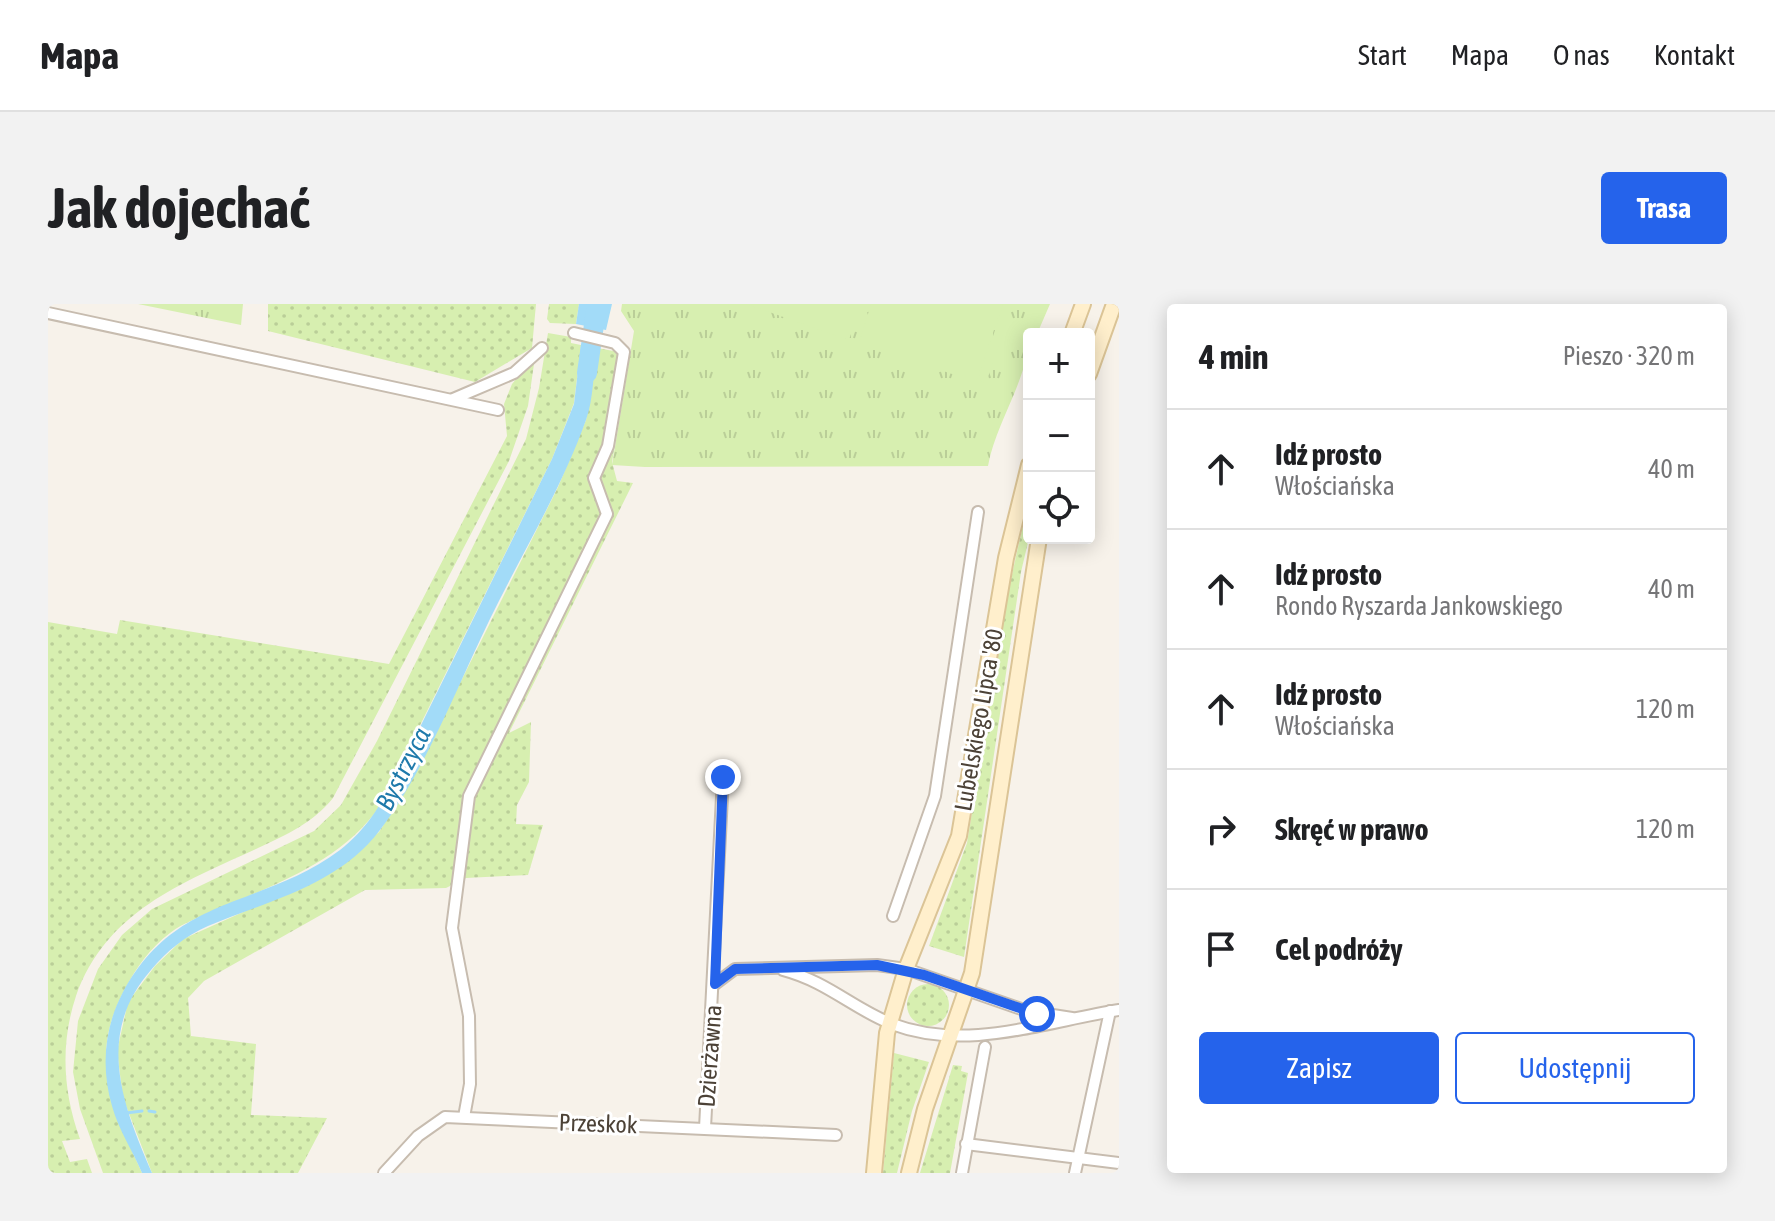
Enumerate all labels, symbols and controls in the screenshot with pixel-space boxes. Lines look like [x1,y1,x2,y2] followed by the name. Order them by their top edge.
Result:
[40,34,119,77] text: Mapa
[1358,39,1407,71] text: Start
[1451,39,1509,71] text: Mapa
[1553,39,1610,71] text: O nas
[1654,39,1735,71] text: Kontakt
[1601,172,1727,244] button: Trasa
[48,176,310,240] text: Jak dojechać
[1023,328,1095,544] map controls
[1023,328,1095,400] button: +
[1199,337,1268,376] text: 4 min
[1563,341,1695,371] text: Pieszo · 320 m
[1023,400,1095,472] button: −
[1275,437,1382,471] text: Idź prosto
[1199,447,1243,491] icon: ahead
[1648,454,1695,484] text: 40 m
[1275,471,1395,501] text: Włościańska
[1023,472,1095,544] button: locate
[1275,557,1382,591] text: Idź prosto
[1199,567,1243,611] icon: ahead
[1648,574,1695,604] text: 40 m
[1275,591,1563,621] text: Rondo Ryszarda Jankowskiego
[949,627,1008,813] street label: Lubelskiego Lipca '80
[1275,677,1382,711] text: Idź prosto
[1199,687,1243,731] icon: ahead
[1636,694,1695,724] text: 120 m
[1275,711,1395,741] text: Włościańska
[369,723,437,815] water label: Bystrzyca
[705,759,741,795] route end
[1199,807,1243,851] icon: right
[1275,812,1428,846] text: Skręć w prawo
[1636,814,1695,844] text: 120 m
[1199,927,1243,971] icon: arrive
[1275,932,1403,966] text: Cel podróży
[1019,996,1055,1032] route start
[692,1004,727,1108] street label: Dzierżawna
[1199,1032,1439,1104] button: Zapisz
[1455,1032,1695,1104] button: Udostępnij
[558,1109,638,1138] street label: Przeskok

